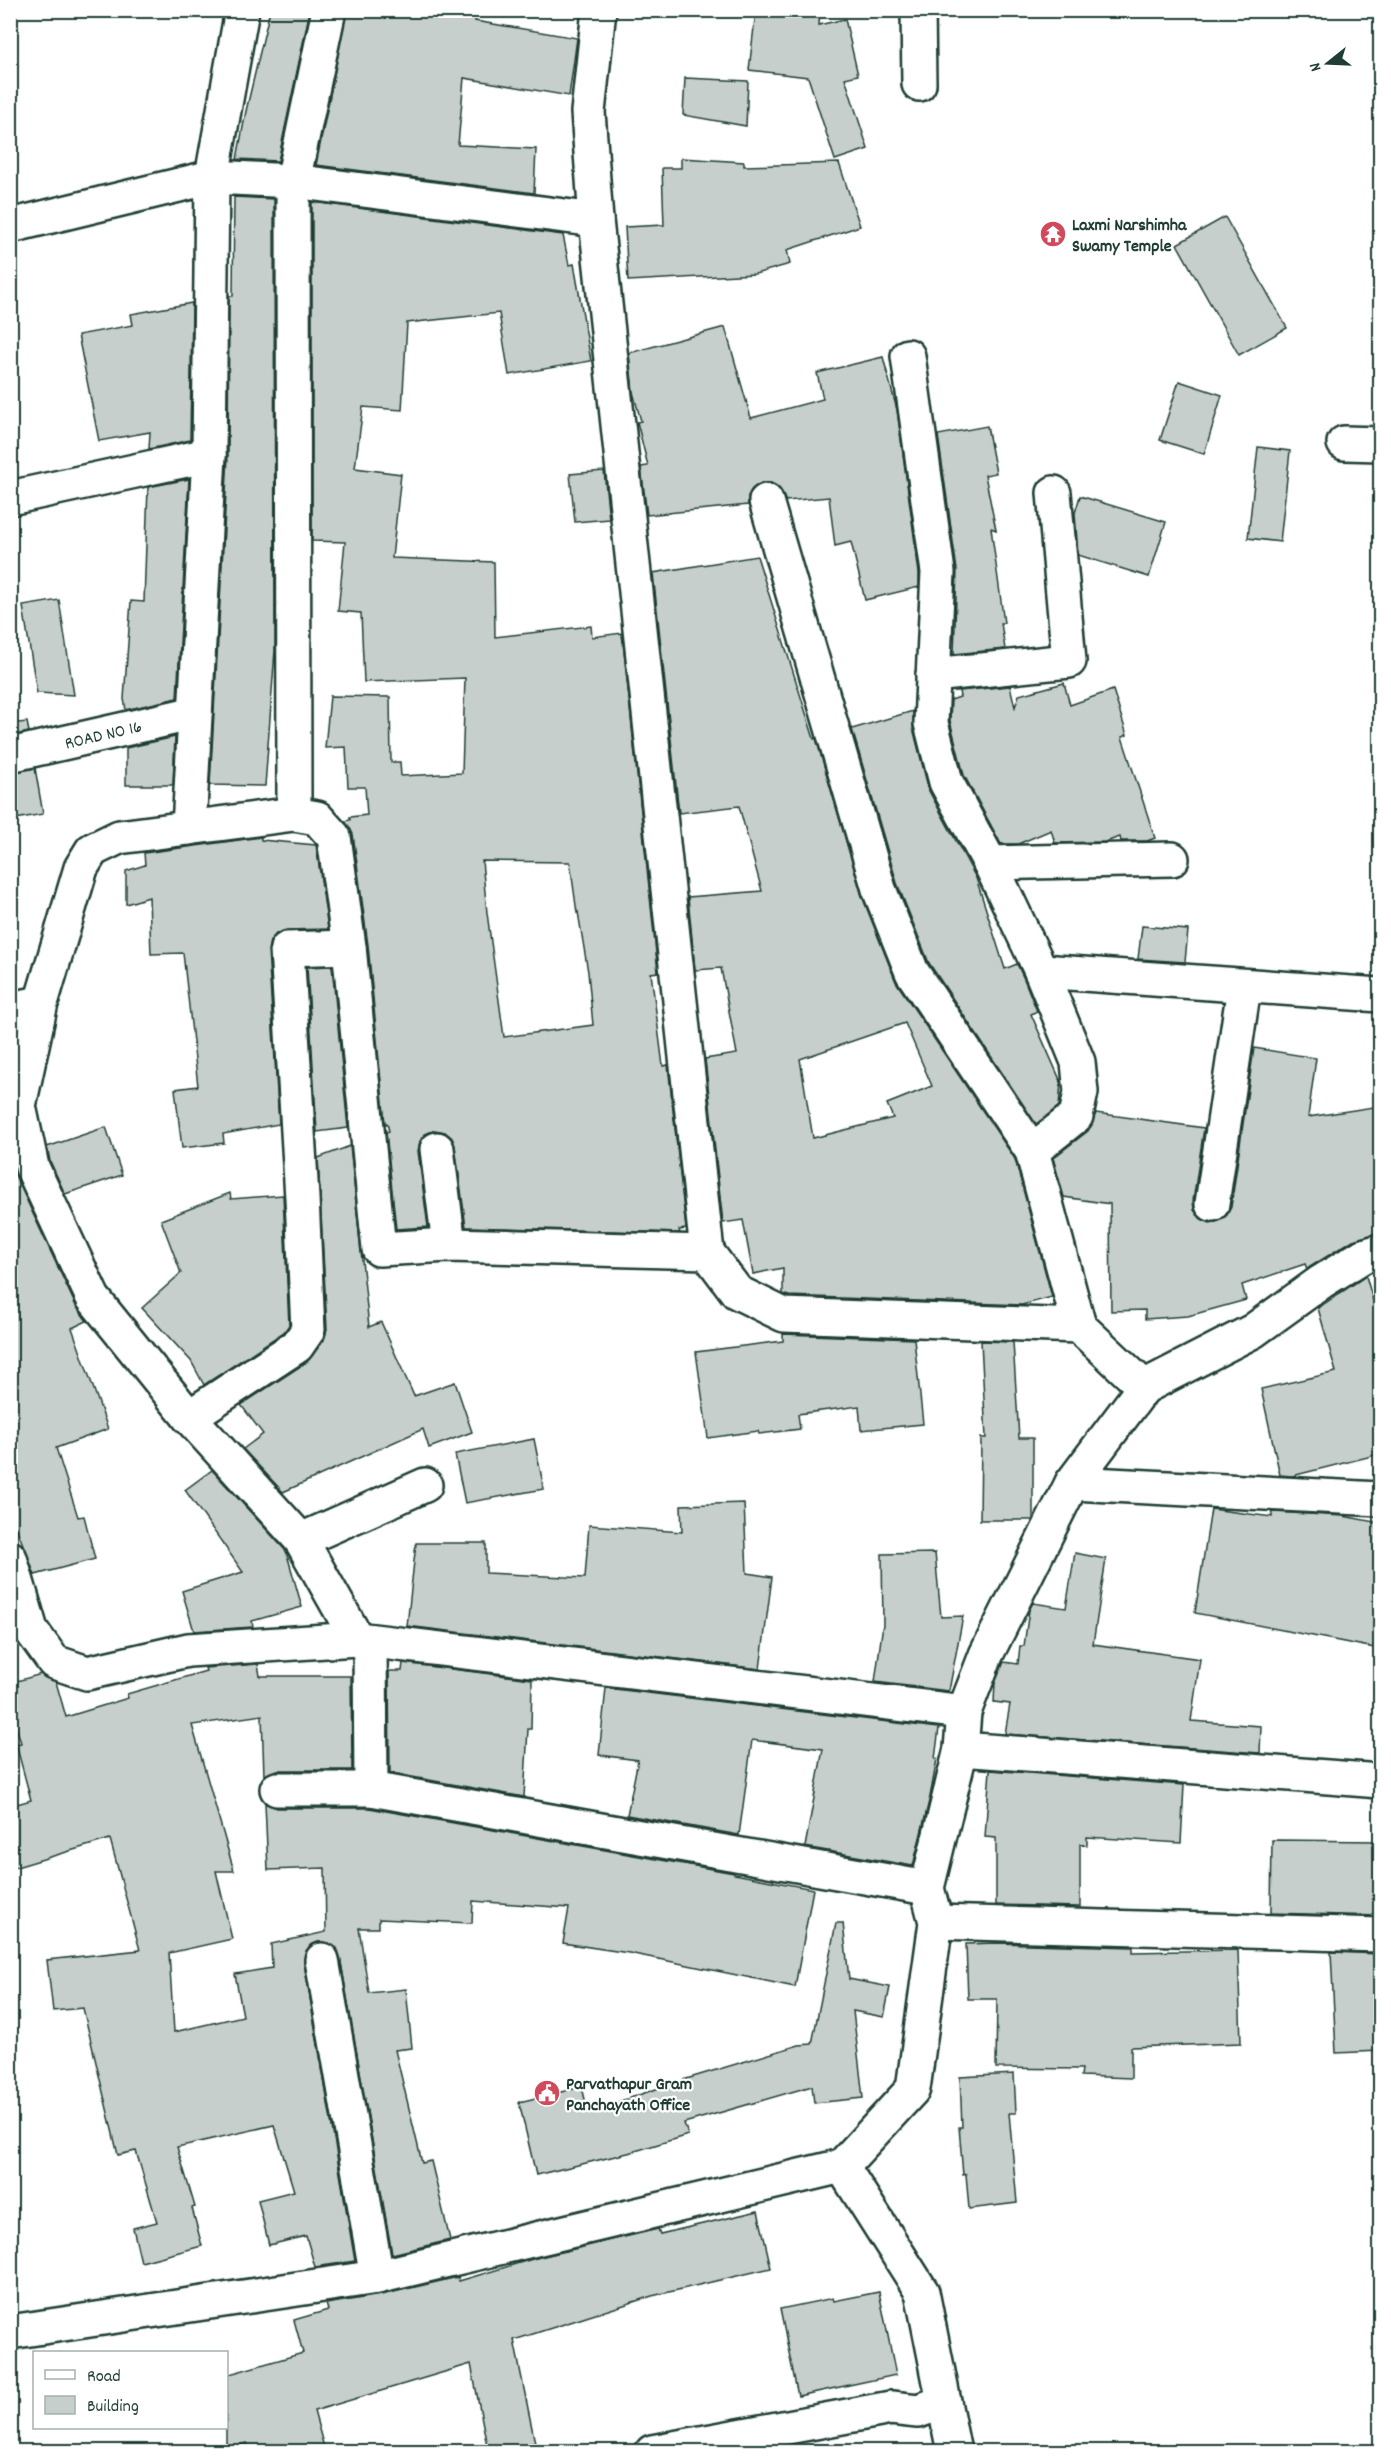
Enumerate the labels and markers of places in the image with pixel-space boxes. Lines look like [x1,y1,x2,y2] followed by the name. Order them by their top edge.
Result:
[1072,214,1187,260] place label: Laxmi Narshimha Swamy Temple
[1038,219,1068,249] temple icon: Laxmi Narshimha Swamy Temple
[566,2073,692,2119] place label: Parvathapur Gram Panchayath Office
[532,2078,562,2108] public building icon: Parvathapur Gram Panchayath Office

